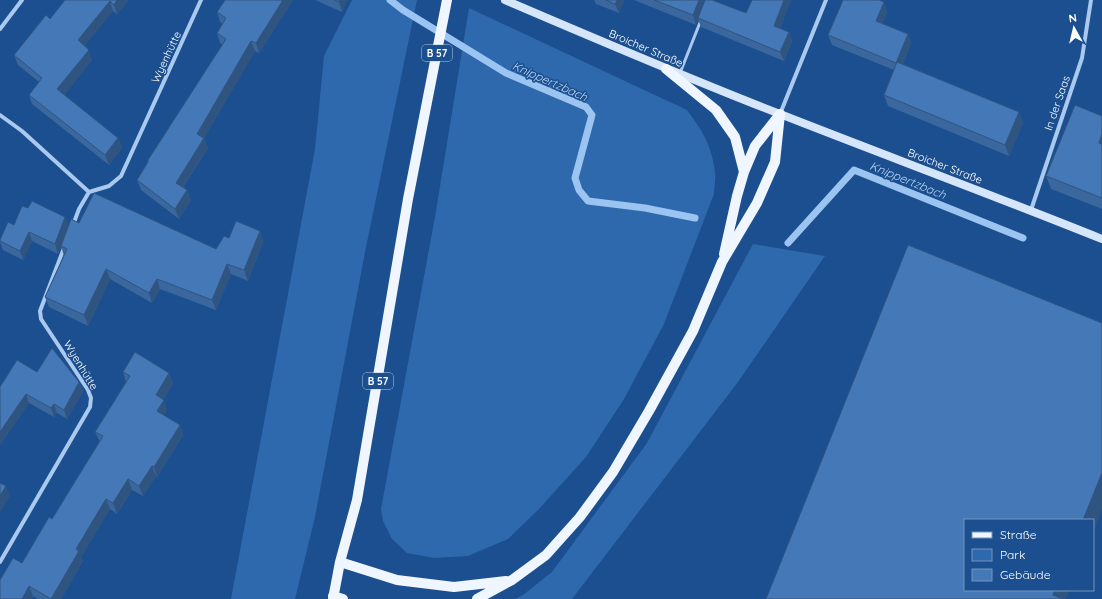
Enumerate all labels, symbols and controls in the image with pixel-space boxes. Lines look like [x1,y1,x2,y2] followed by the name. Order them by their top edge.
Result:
[1054,8,1094,48] north arrow
[1068,11,1078,26] text: N
[607,26,685,70] street label: Broicher Straße
[148,29,184,85] street label: Wyenhütte
[422,45,452,61] road number: B 57
[510,58,590,104] water label: Knippertzbach
[1041,74,1073,132] street label: In der Saas
[906,145,984,187] street label: Broicher Straße
[868,158,948,202] water label: Knippertzbach
[61,338,101,392] street label: Wyenhütte
[363,373,393,389] road number: B 57
[964,519,1094,591] legend
[1000,527,1037,542] text: Straße
[1000,547,1025,562] text: Park
[1000,567,1051,582] text: Gebäude

